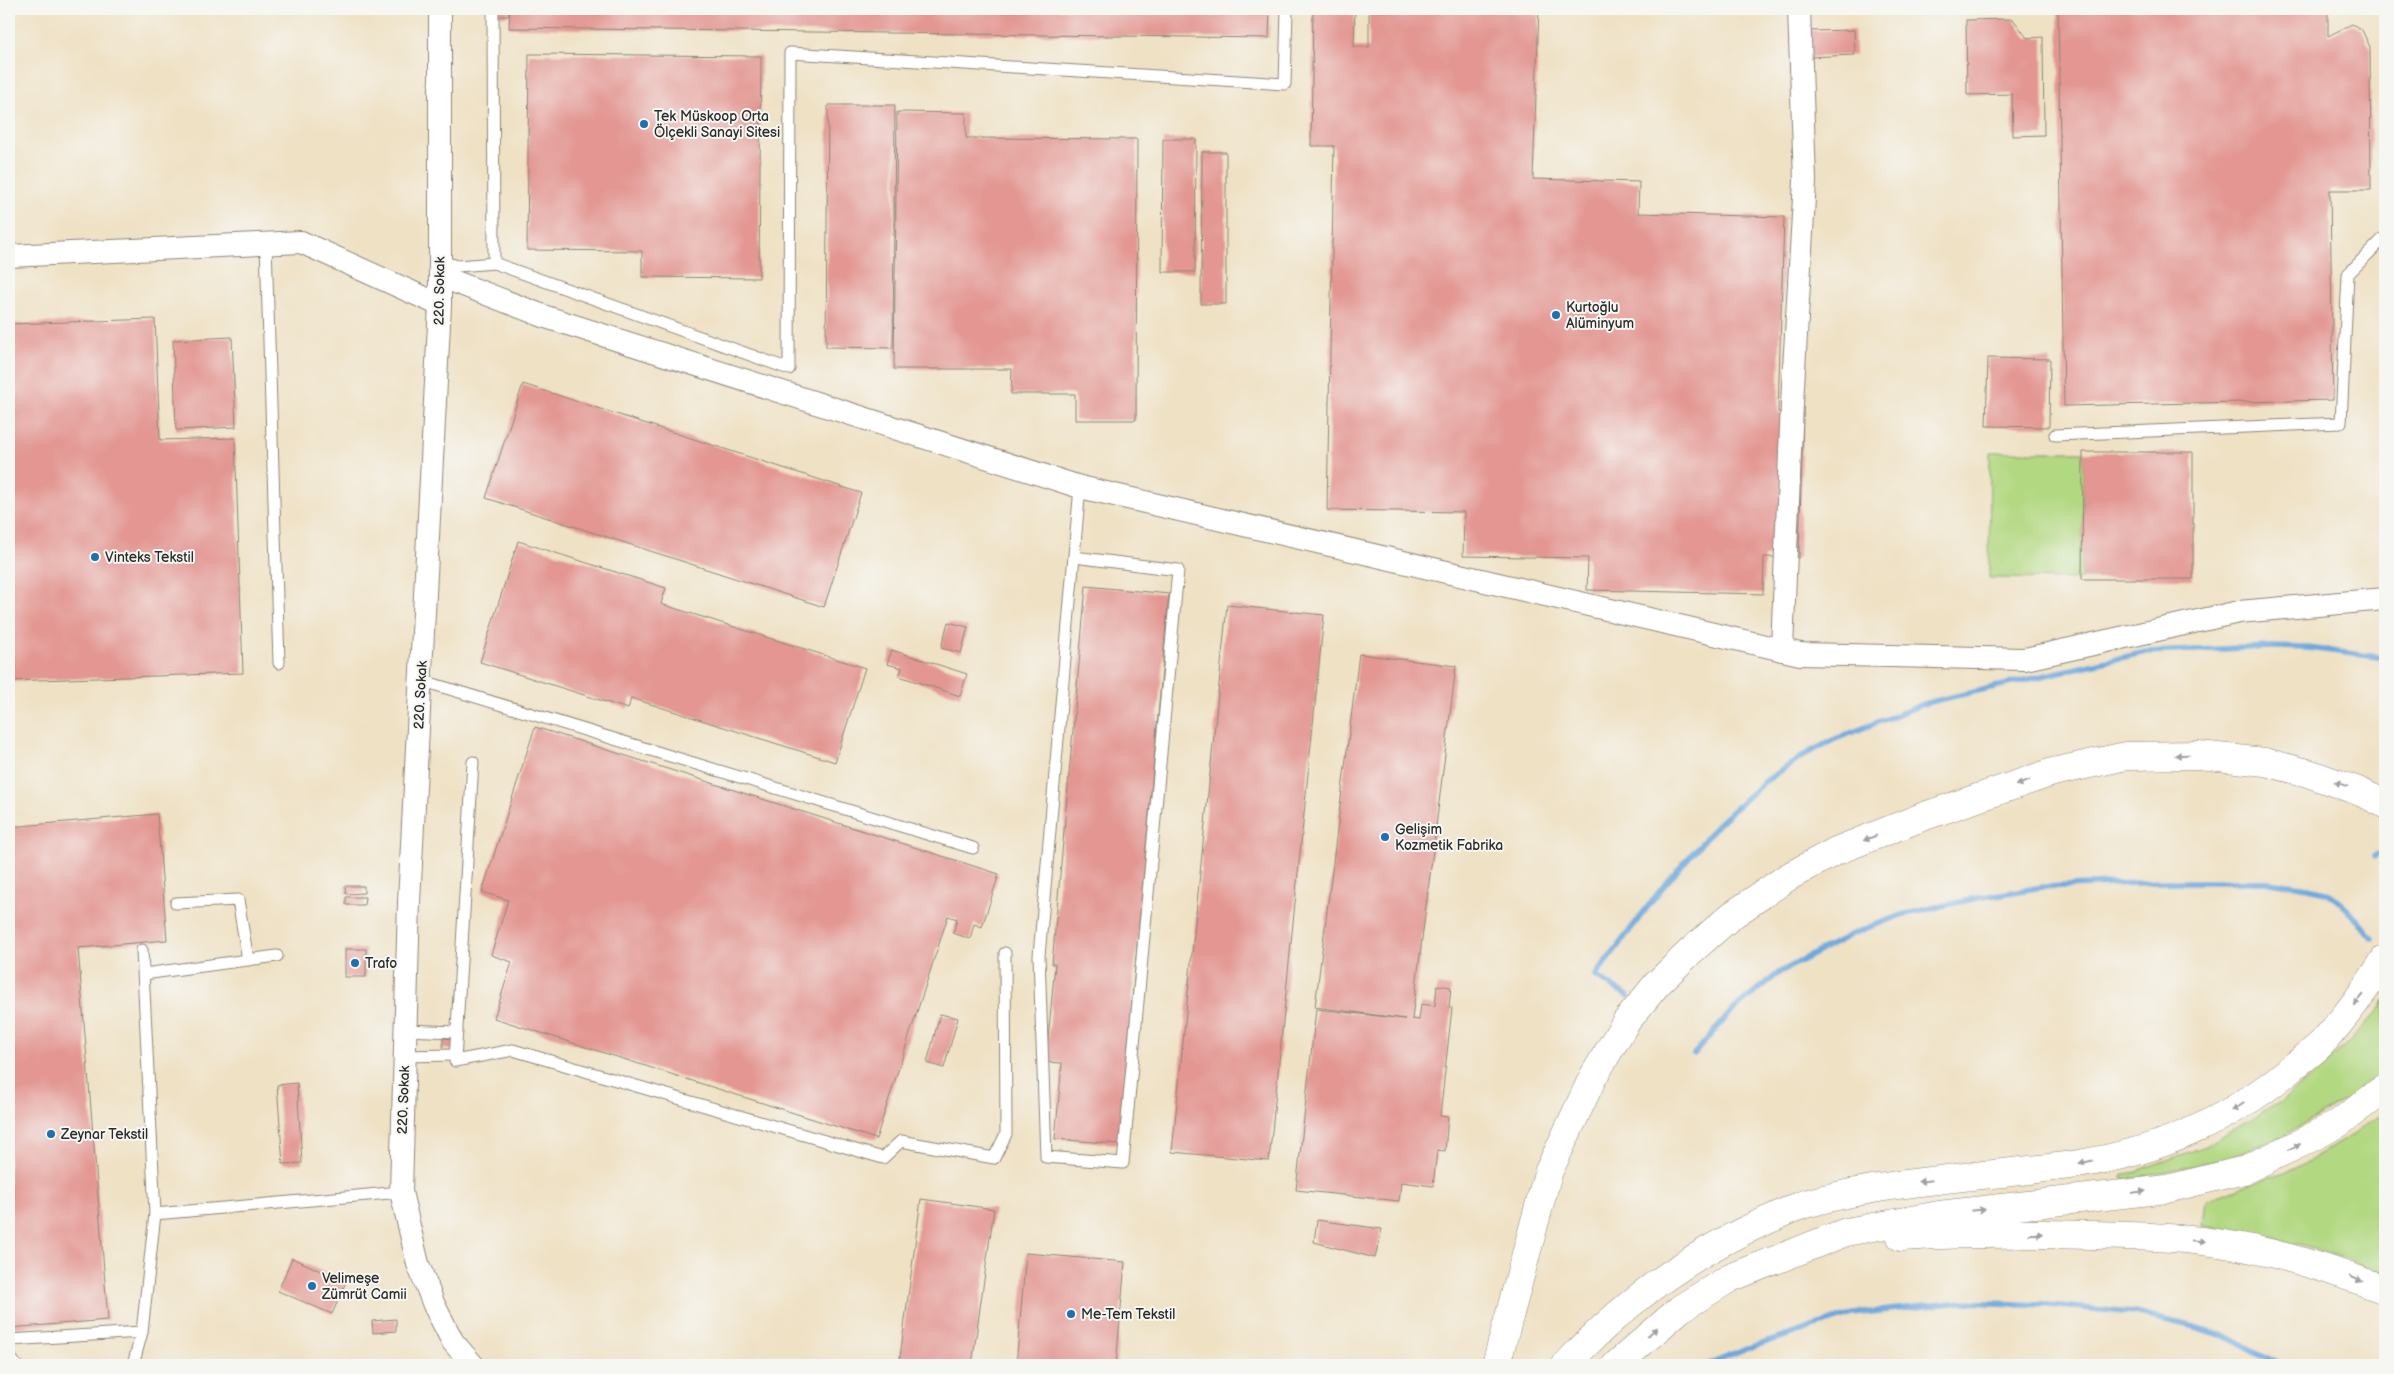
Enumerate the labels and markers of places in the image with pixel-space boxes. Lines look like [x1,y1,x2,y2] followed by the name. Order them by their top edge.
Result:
[654,108,780,141] place label: Tek Müskoop Orta Ölçekli Sanayi Sitesi
[638,118,650,130] marker: Tek Müskoop Orta Ölçekli Sanayi Sitesi
[1566,299,1634,332] place label: Kurtoğlu Alüminyum
[1550,309,1562,321] marker: Kurtoğlu Alüminyum
[105,549,194,566] place label: Vinteks Tekstil
[89,551,101,563] marker: Vinteks Tekstil
[1395,821,1503,854] place label: Gelişim Kozmetik Fabrika
[1379,831,1391,843] marker: Gelişim Kozmetik Fabrika
[365,955,397,972] place label: Trafo
[349,957,361,969] marker: Trafo
[60,1126,148,1143] place label: Zeynar Tekstil
[45,1128,57,1140] marker: Zeynar Tekstil
[321,1270,407,1303] place label: Velimeşe Zümrüt Camii
[306,1280,318,1292] marker: Velimeşe Zümrüt Camii
[1081,1306,1175,1323] place label: Me-Tem Tekstil
[1065,1308,1077,1320] marker: Me-Tem Tekstil

